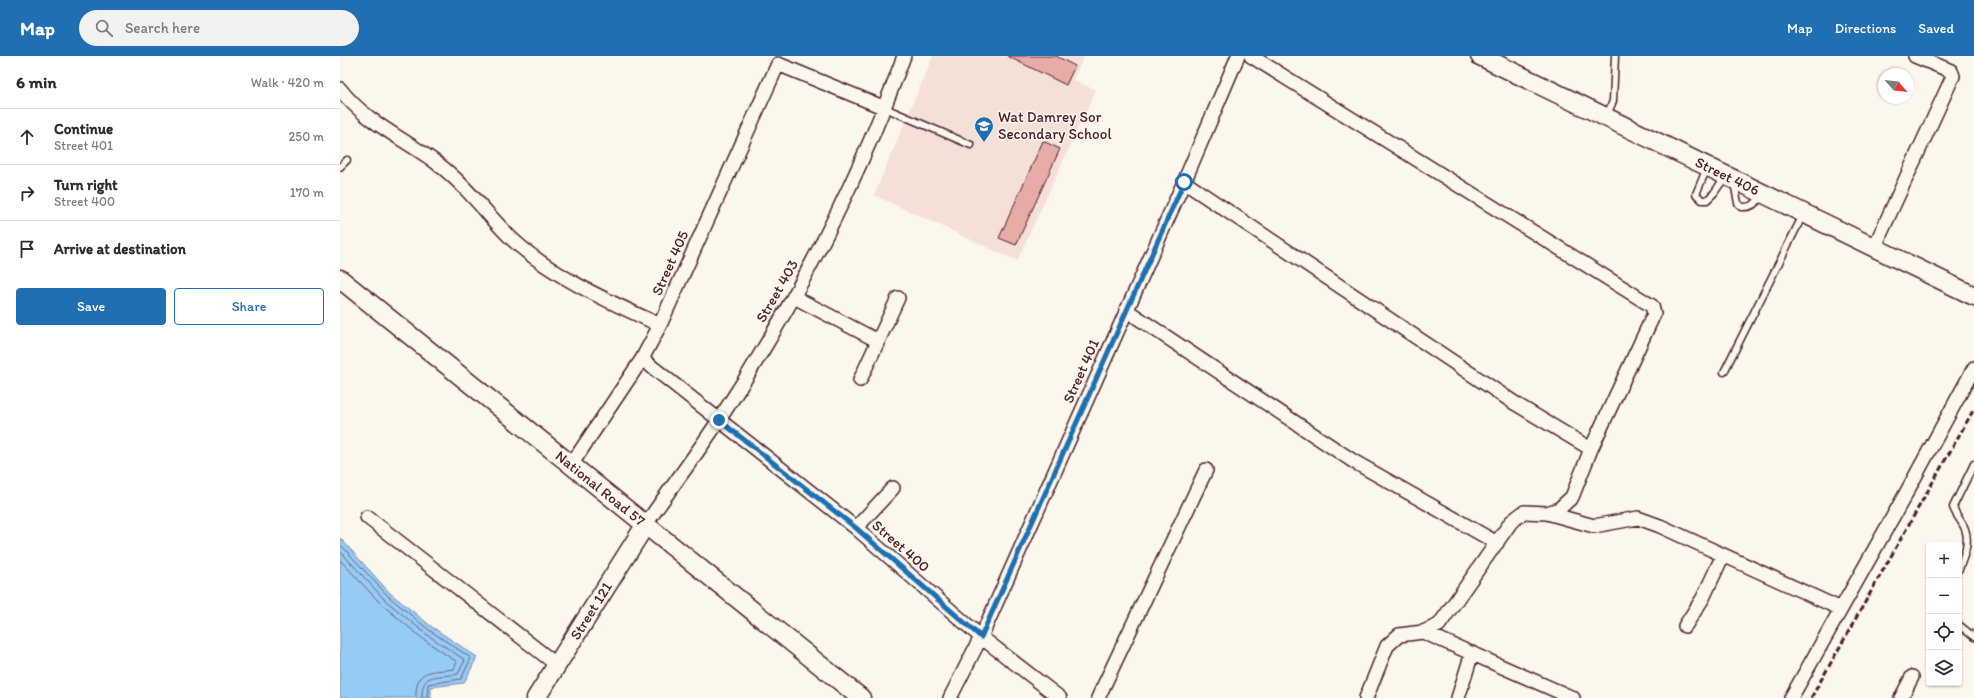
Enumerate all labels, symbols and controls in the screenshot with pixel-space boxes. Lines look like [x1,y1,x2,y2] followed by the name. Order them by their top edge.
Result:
[79,10,359,46] search box
[20,17,55,40] text: Map
[93,17,115,39] icon: search
[125,19,200,37] text: Search here
[1787,20,1813,37] text: Map
[1835,20,1896,37] text: Directions
[1918,20,1954,37] text: Saved
[1878,68,1914,104] north arrow
[16,72,57,92] text: 6 min
[251,75,324,90] text: Walk · 420 m
[998,108,1112,143] place label: Wat Damrey Sor Secondary School
[973,115,995,143] school or university icon: Wat Damrey Sor Secondary School
[54,120,113,138] text: Continue
[16,126,38,148] icon: ahead
[288,129,324,144] text: 250 m
[54,138,113,153] text: Street 401
[1692,153,1762,199] street label: Street 406
[1175,173,1193,191] route start
[54,176,118,194] text: Turn right
[16,182,38,204] icon: right
[290,185,324,200] text: 170 m
[54,194,115,209] text: Street 400
[648,228,692,298] street label: Street 405
[16,238,38,260] icon: arrive
[54,240,186,258] text: Arrive at destination
[752,256,802,326] street label: Street 403
[16,288,166,325] button: Save
[174,288,324,325] button: Share
[1059,336,1103,406] street label: Street 401
[710,411,728,429] route end
[552,447,649,530] street label: National Road 57
[868,516,934,576] street label: Street 400
[1926,542,1962,686] map controls
[1926,542,1962,578] button: +
[1926,578,1962,614] button: −
[566,579,616,643] street label: Street 121
[1926,614,1962,650] button: locate
[1926,650,1962,686] button: layers

